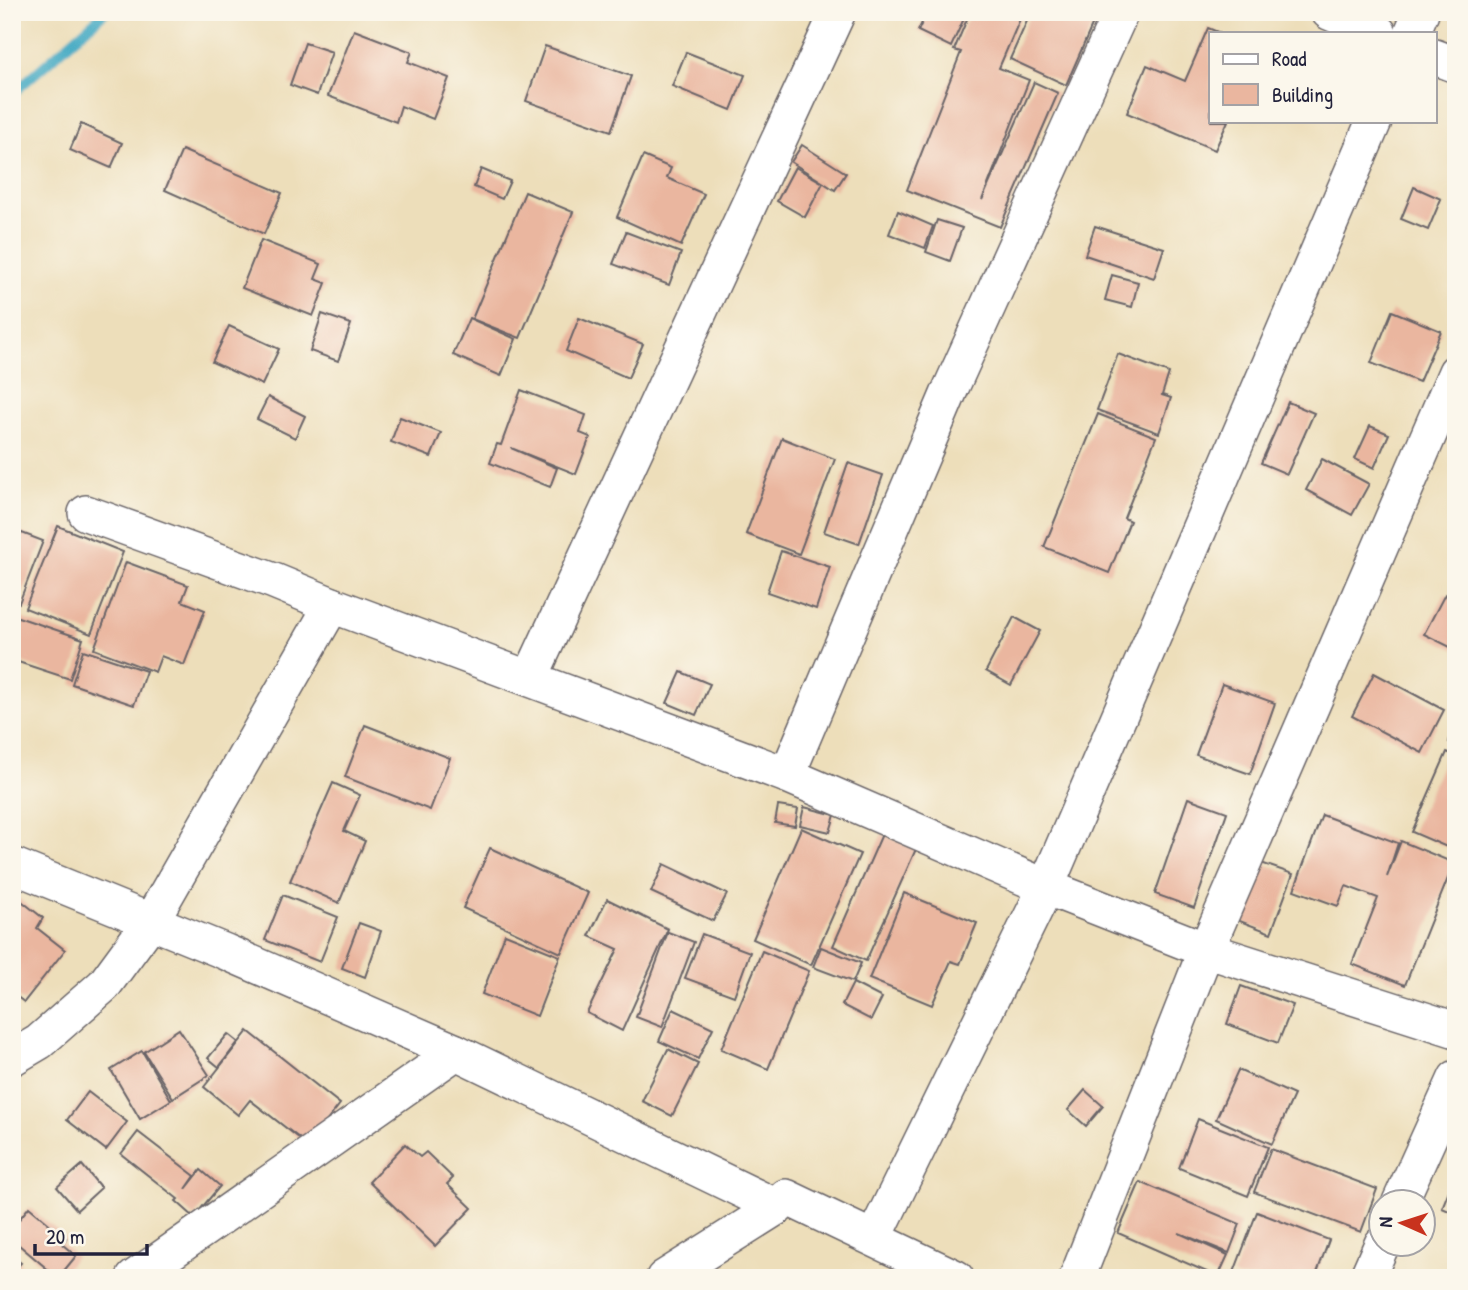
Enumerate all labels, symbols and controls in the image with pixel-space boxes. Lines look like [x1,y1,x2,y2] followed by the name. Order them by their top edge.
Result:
[1209,32,1436,122] legend
[1272,44,1306,73] text: Road
[1272,80,1333,109] text: Building
[1366,1188,1436,1258] north arrow
[35,1213,147,1257] scale bar
[1372,1216,1398,1228] text: N
[46,1222,84,1251] text: 20 m

